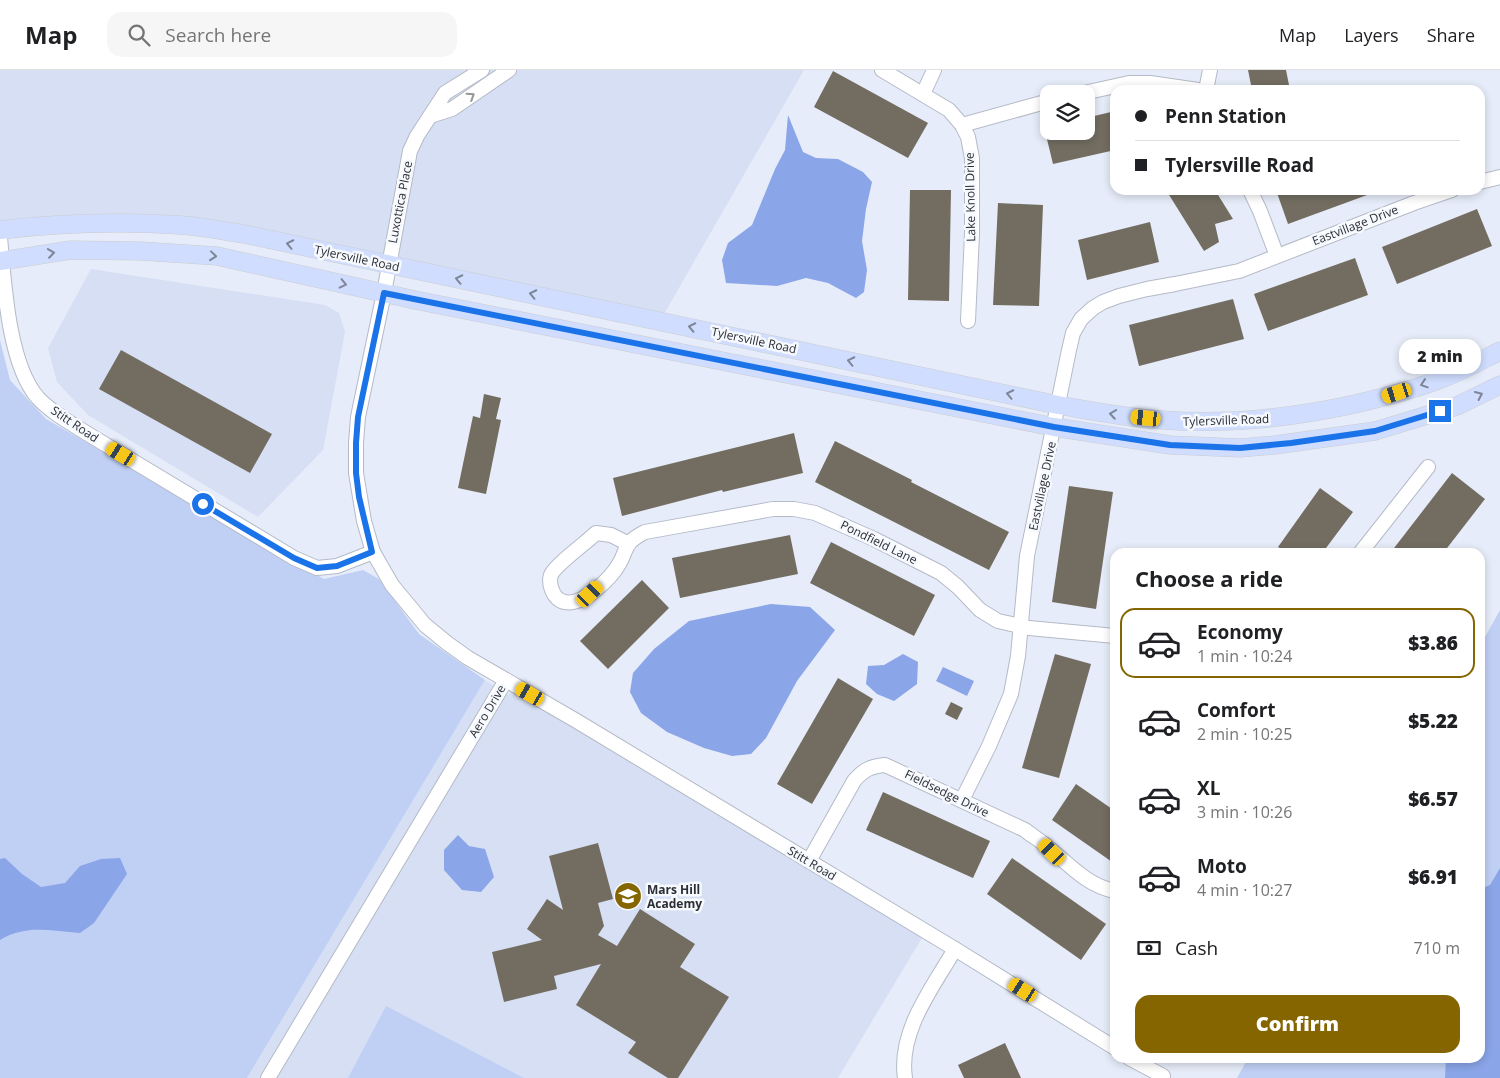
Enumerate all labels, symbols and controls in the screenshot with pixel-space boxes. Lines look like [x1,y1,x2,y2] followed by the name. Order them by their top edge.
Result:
[107,12,457,57] search box
[25,18,77,51] text: Map
[125,21,153,49] icon: search
[165,22,271,48] text: Search here
[1279,23,1316,47] text: Map
[1344,23,1399,47] text: Layers
[1427,23,1475,47] text: Share
[1040,85,1095,140] map controls
[1040,85,1095,140] button: layers
[465,92,474,102] one-way arrow
[1165,103,1287,129] text: Penn Station
[961,152,979,242] street label: Lake Knoll Drive
[1165,152,1314,178] text: Tylersville Road
[384,159,416,245] street label: Luxottica Place
[1310,201,1401,249] street label: Eastvillage Drive
[285,239,294,249] one-way arrow
[313,241,401,275] street label: Tylersville Road
[46,249,55,259] one-way arrow
[209,250,217,261] one-way arrow
[455,274,463,284] one-way arrow
[338,278,347,289] one-way arrow
[529,289,538,300] one-way arrow
[688,323,697,333] one-way arrow
[710,323,798,357] street label: Tylersville Road
[1399,338,1481,374] callout: 2 min
[1417,345,1463,367] text: 2 min
[847,356,856,367] one-way arrow
[1420,379,1428,389] one-way arrow
[1380,381,1413,405] car
[1006,390,1015,400] one-way arrow
[1474,391,1483,401] one-way arrow
[1429,400,1451,422] route end
[48,402,102,446] street label: Stitt Road
[1130,409,1161,427] car
[1109,410,1118,420] one-way arrow
[1182,410,1270,430] street label: Tylersville Road
[104,440,137,468] car
[1024,440,1060,532] street label: Eastvillage Drive
[192,493,214,515] route start
[838,516,920,568] street label: Pondfield Lane
[1135,563,1283,593] text: Choose a ride
[573,578,606,610] car
[1197,619,1283,645] text: Economy
[1137,621,1182,666] icon: car
[1408,630,1458,656] text: $3.86
[1197,645,1292,667] text: 1 min · 10:24
[513,680,546,708] car
[465,681,510,741] street label: Aero Drive
[1197,697,1276,723] text: Comfort
[1137,699,1182,744] icon: car
[1408,708,1458,734] text: $5.22
[1197,723,1292,745] text: 2 min · 10:25
[902,765,992,821] street label: Fieldsedge Drive
[1197,775,1220,801] text: XL
[1137,777,1182,822] icon: car
[1408,786,1458,812] text: $6.57
[1197,801,1292,823] text: 3 min · 10:26
[1036,836,1067,868] car
[784,842,840,884] street label: Stitt Road
[1197,853,1247,879] text: Moto
[1137,855,1182,900] icon: car
[1408,864,1458,890] text: $6.91
[1197,879,1292,901] text: 4 min · 10:27
[613,881,643,911] school or university icon: Mars Hill Academy
[647,881,702,912] place label: Mars Hill Academy
[1135,934,1163,962] icon: cash
[1175,935,1218,961] text: Cash
[1414,937,1460,959] text: 710 m
[1006,976,1039,1004] car
[1135,995,1460,1053] button: Confirm

